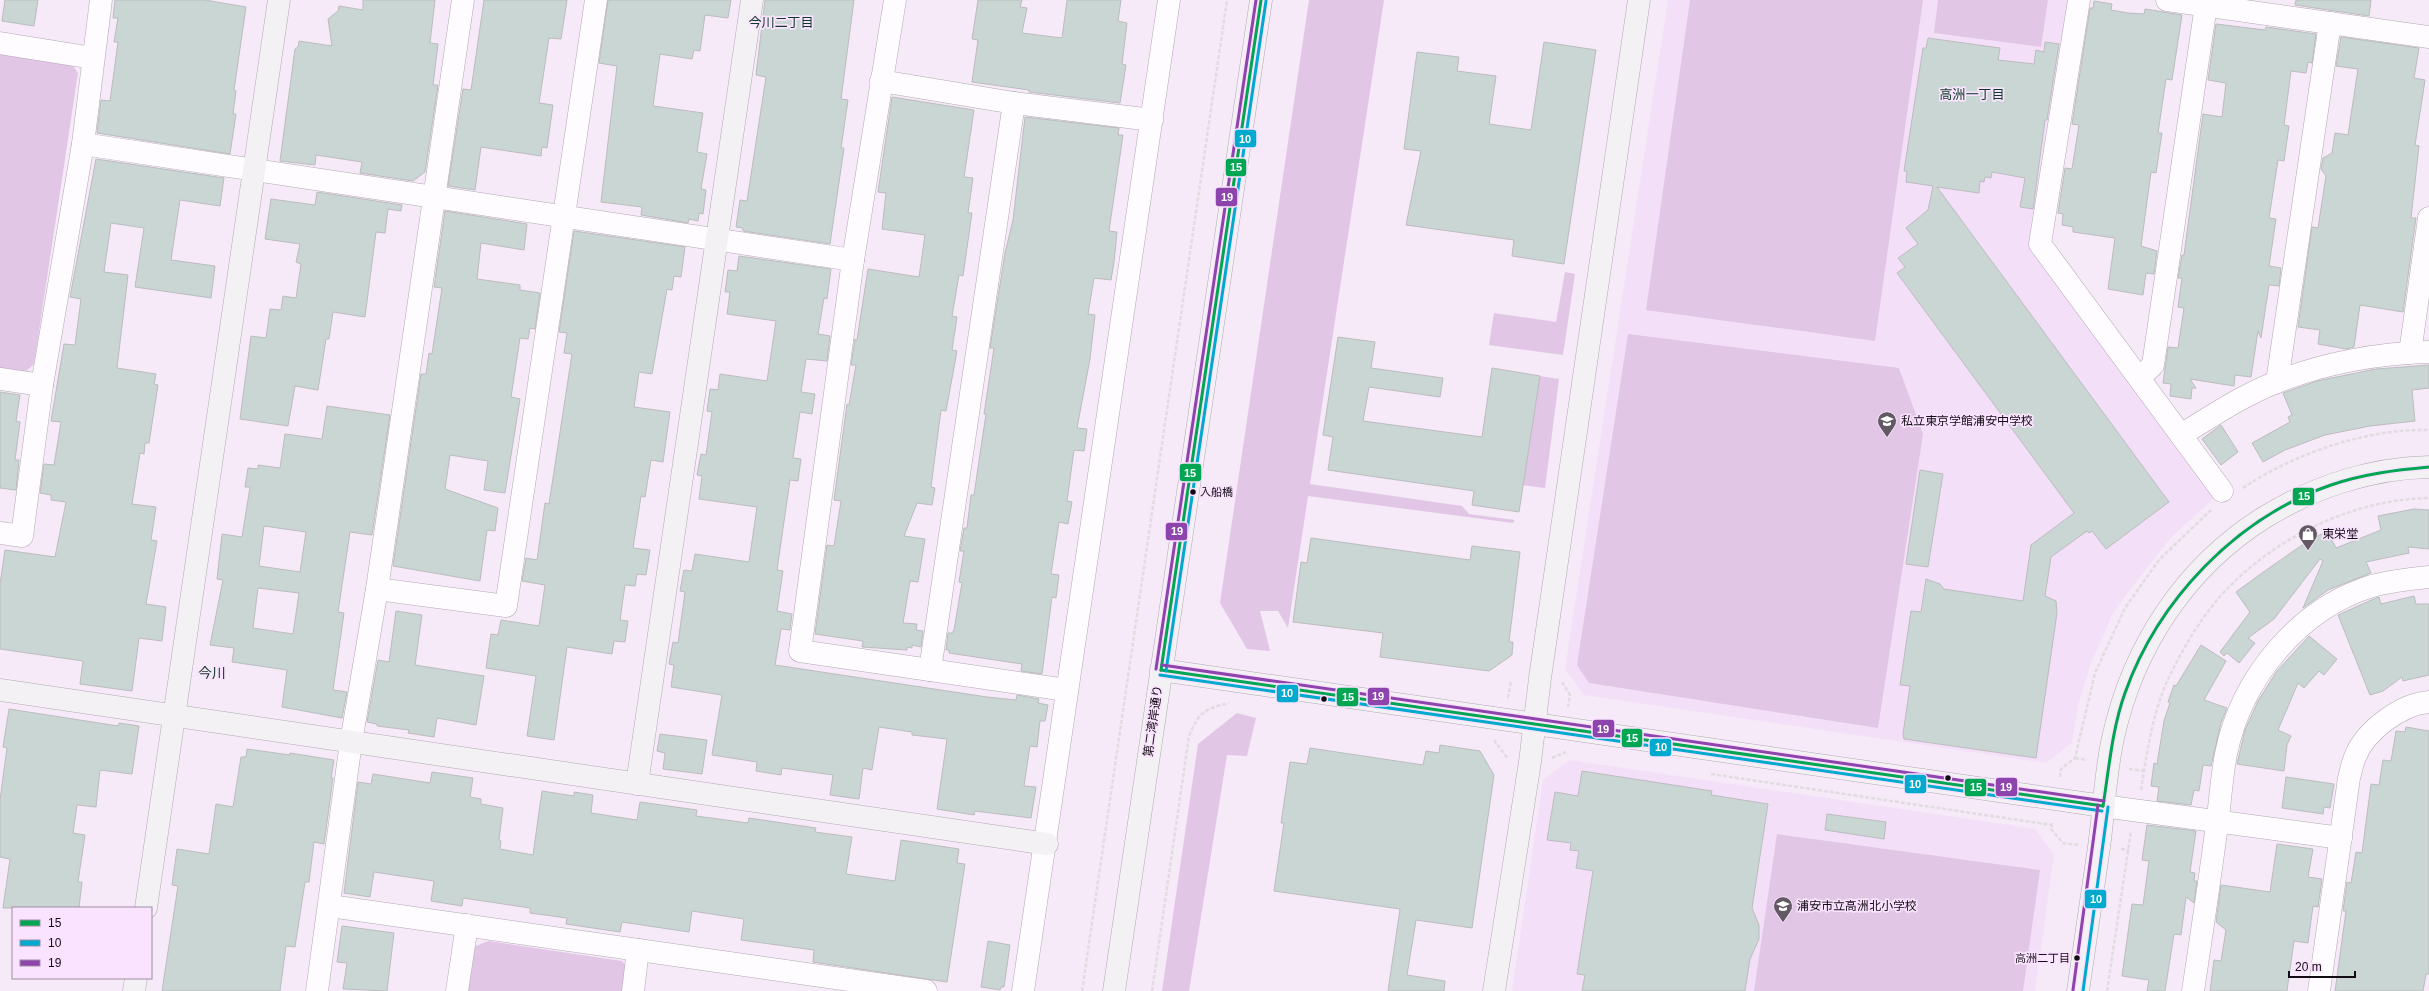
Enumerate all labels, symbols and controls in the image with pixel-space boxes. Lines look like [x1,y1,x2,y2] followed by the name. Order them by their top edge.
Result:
[748,15,814,30] district label: 今川二丁目
[1939,87,2005,102] district label: 高洲一丁目
[1234,129,1257,148] line badge: 10
[1239,133,1251,145] text: 10
[1225,158,1247,177] line badge: 15
[1230,161,1242,173] text: 15
[1215,187,1238,207] line badge: 19
[1221,191,1233,203] text: 19
[1876,410,1898,438] school or university icon: 私立東京学館浦安中学校
[1901,414,2033,428] place label: 私立東京学館浦安中学校
[1179,463,1202,482] line badge: 15
[1184,467,1196,479] text: 15
[1200,486,1233,498] place label: 入船橋
[1188,487,1198,497] marker: 入船橋
[2292,487,2315,506] line badge: 15
[2298,490,2310,502] text: 15
[1165,522,1188,541] line badge: 19
[2297,523,2319,551] shop icon: 東栄堂
[1171,525,1183,537] text: 19
[2322,527,2358,541] place label: 東栄堂
[198,665,226,681] district label: 今川
[1141,684,1165,758] street label: 第二湾岸通り
[1276,684,1299,703] line badge: 10
[1281,687,1293,699] text: 10
[1336,687,1359,707] line badge: 15
[1367,687,1390,706] line badge: 19
[1372,690,1384,702] text: 19
[1342,691,1354,703] text: 15
[1319,694,1329,704] unlabelled marker
[1592,719,1615,738] line badge: 19
[1597,723,1609,735] text: 19
[1621,728,1643,748] line badge: 15
[1626,732,1638,744] text: 15
[1649,738,1672,757] line badge: 10
[1655,741,1667,753] text: 10
[1943,773,1953,783] unlabelled marker
[1904,774,1927,794] line badge: 10
[1995,777,2018,797] line badge: 19
[1909,778,1921,790] text: 10
[1964,778,1987,797] line badge: 15
[1970,781,1982,793] text: 15
[2000,781,2012,793] text: 19
[2084,889,2107,909] line badge: 10
[2090,893,2102,905] text: 10
[1772,895,1794,923] school or university icon: 浦安市立高洲北小学校
[1797,899,1917,913] place label: 浦安市立高洲北小学校
[12,907,152,979] legend
[48,916,62,930] text: 15
[48,936,62,950] text: 10
[2015,952,2070,964] place label: 高洲二丁目
[2072,953,2082,963] marker: 高洲二丁目
[2289,953,2355,979] scale bar
[48,956,62,970] text: 19
[2295,960,2322,974] text: 20 m

